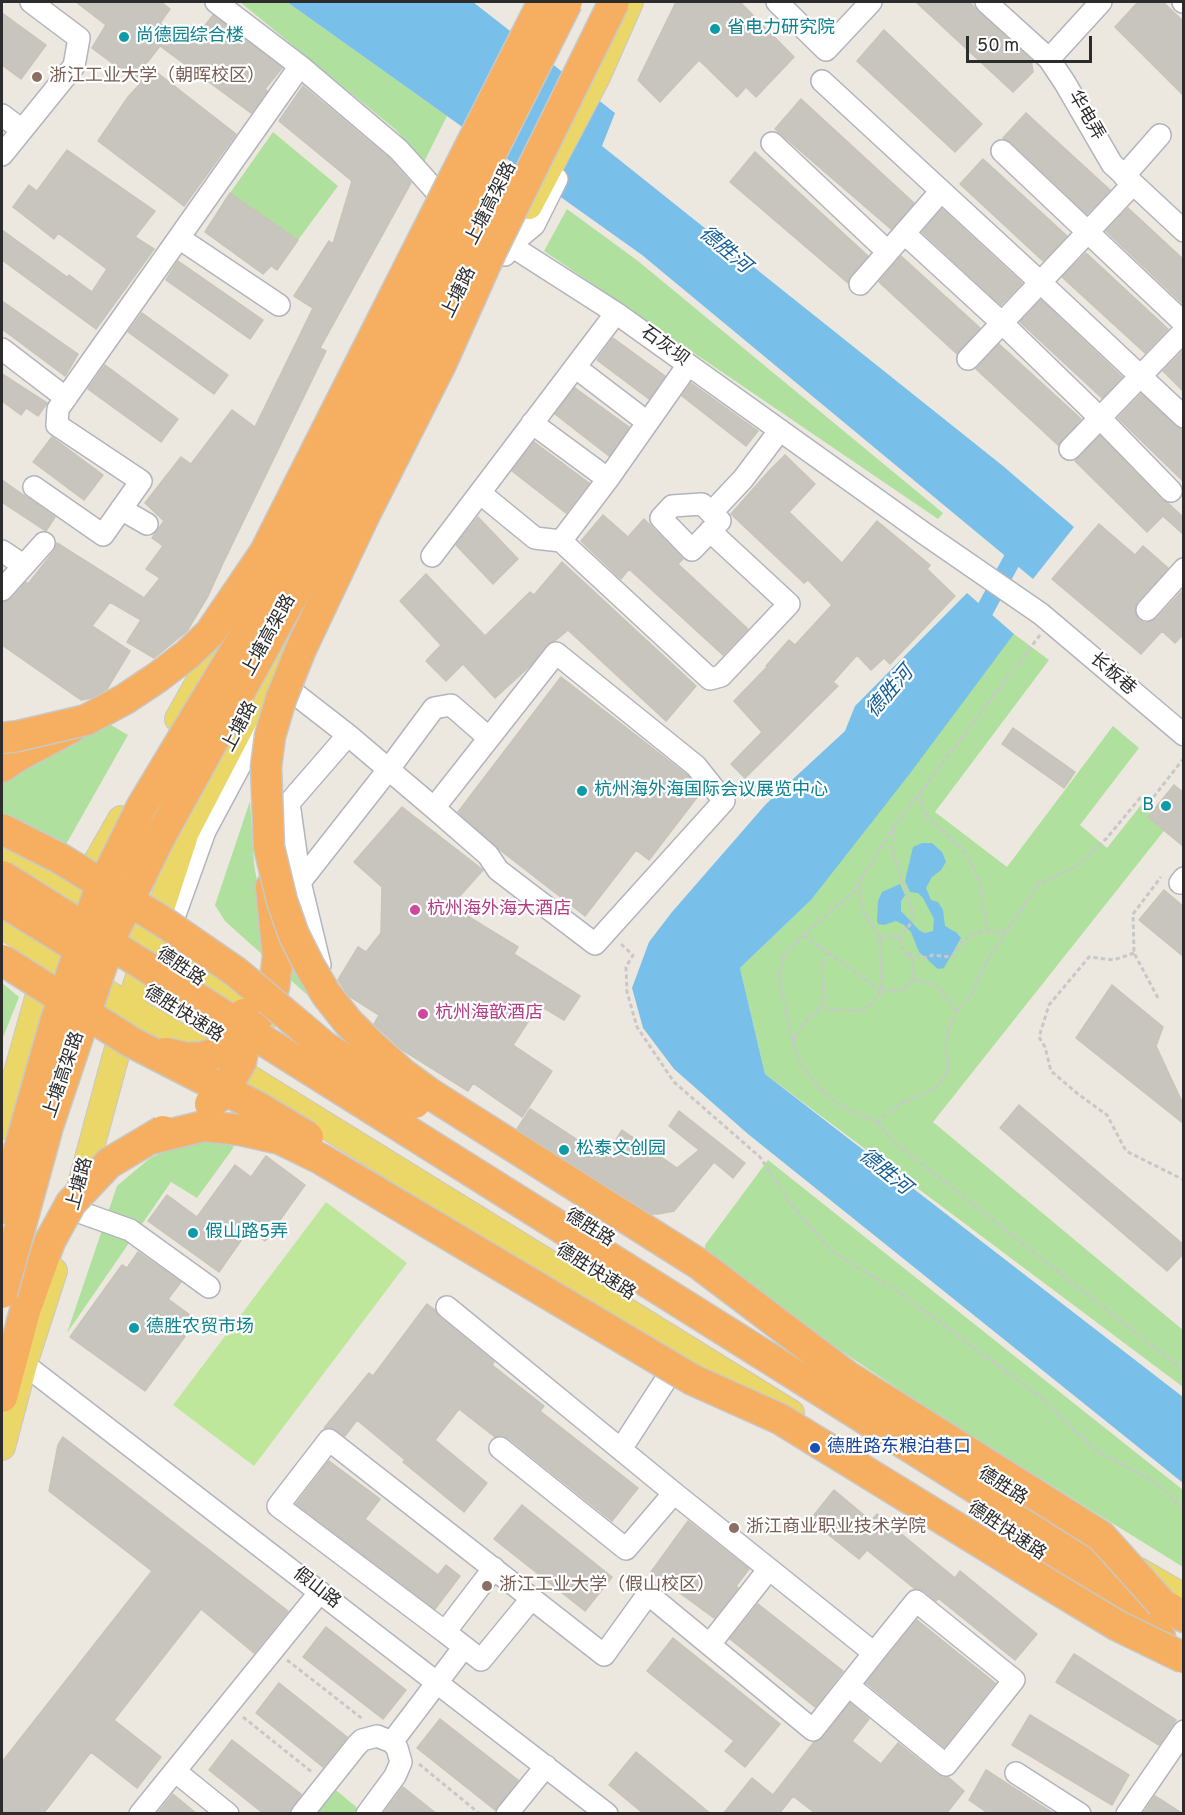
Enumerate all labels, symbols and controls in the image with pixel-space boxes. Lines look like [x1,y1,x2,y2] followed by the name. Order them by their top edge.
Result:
[727,18,835,40] place label: 省电力研究院
[708,22,722,36] marker: 省电力研究院
[969,24,1095,62] scale bar
[136,26,244,48] place label: 尚德园综合楼
[117,30,131,44] marker: 尚德园综合楼
[977,35,1019,58] text: 50 m
[49,66,265,88] place label: 浙江工业大学（朝晖校区）
[30,70,44,84] marker: 浙江工业大学（朝晖校区）
[1062,87,1108,145] street label: 华电弄
[462,159,522,249] street label: 上塘高架路
[693,223,755,279] water label: 德胜河
[438,264,482,322] street label: 上塘路
[636,322,692,372] street label: 石灰坝
[239,591,301,681] street label: 上塘高架路
[1085,649,1139,701] street label: 长板巷
[862,662,920,724] water label: 德胜河
[219,698,263,756] street label: 上塘路
[594,780,828,802] place label: 杭州海外海国际会议展览中心
[575,784,589,798] marker: 杭州海外海国际会议展览中心
[1142,795,1154,817] place label: B
[1159,799,1173,813] marker: B
[427,899,571,921] place label: 杭州海外海大酒店
[408,903,422,917] marker: 杭州海外海大酒店
[152,944,208,992] street label: 德胜路
[139,982,227,1048] street label: 德胜快速路
[435,1003,543,1025] place label: 杭州海歆酒店
[416,1007,430,1021] marker: 杭州海歆酒店
[40,1029,90,1121] street label: 上塘高架路
[576,1139,666,1161] place label: 松泰文创园
[557,1143,571,1157] marker: 松泰文创园
[853,1145,915,1201] water label: 德胜河
[64,1155,98,1213] street label: 上塘路
[560,1206,618,1252] street label: 德胜路
[205,1222,288,1244] place label: 假山路5弄
[186,1226,200,1240] marker: 假山路5弄
[551,1240,639,1306] street label: 德胜快速路
[146,1317,254,1339] place label: 德胜农贸市场
[127,1321,141,1335] marker: 德胜农贸市场
[827,1437,971,1459] place label: 德胜路东粮泊巷口
[808,1441,822,1455] marker: 德胜路东粮泊巷口
[973,1464,1031,1510] street label: 德胜路
[963,1498,1049,1566] street label: 德胜快速路
[746,1517,926,1539] place label: 浙江商业职业技术学院
[727,1521,741,1535] marker: 浙江商业职业技术学院
[288,1564,344,1614] street label: 假山路
[499,1575,715,1597] place label: 浙江工业大学（假山校区）
[480,1579,494,1593] marker: 浙江工业大学（假山校区）

